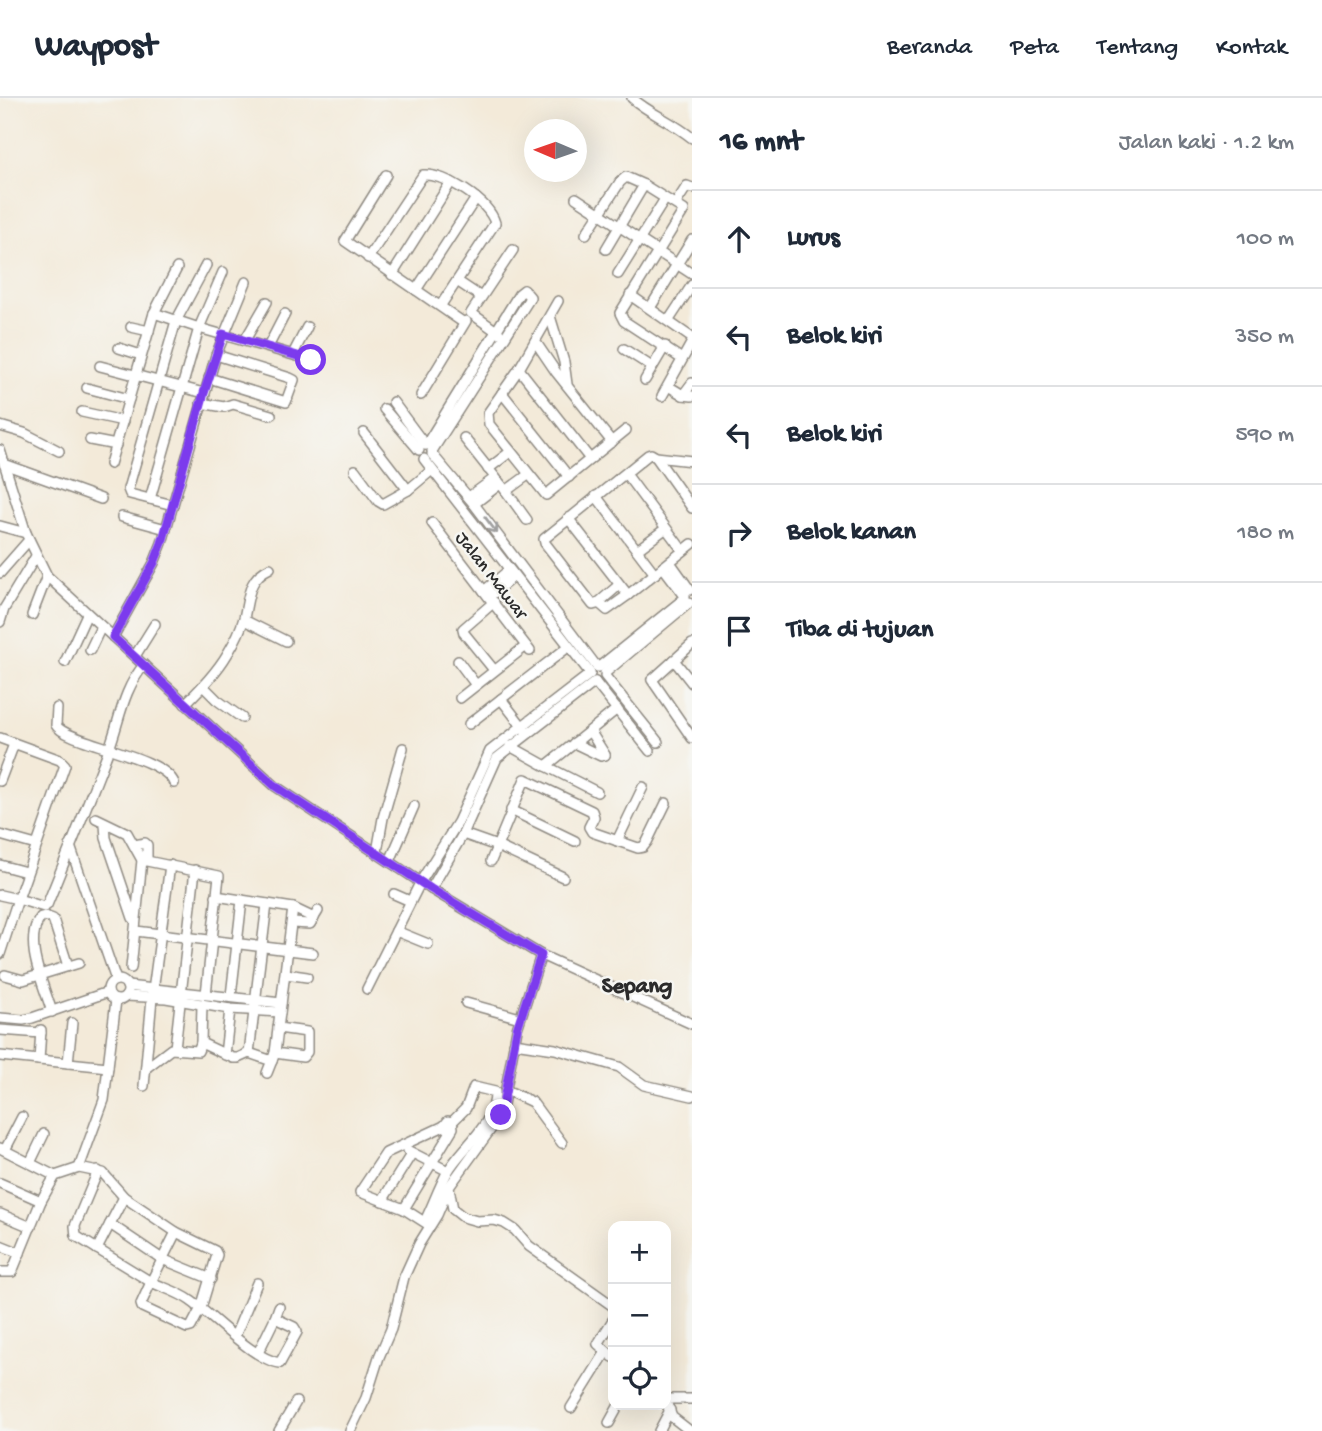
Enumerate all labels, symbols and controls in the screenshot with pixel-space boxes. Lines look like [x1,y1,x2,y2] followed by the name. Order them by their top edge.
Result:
[35,29,157,67] text: Waypost
[887,34,972,63] text: Beranda
[1010,34,1059,63] text: Peta
[1097,34,1178,63] text: Tentang
[1216,34,1287,63] text: Kontak
[524,119,587,182] north arrow
[720,126,802,161] text: 16 mnt
[1119,130,1294,157] text: Jalan kaki · 1.2 km
[720,220,758,258] icon: ahead
[787,224,840,255] text: Lurus
[1237,226,1294,253] text: 100 m
[720,318,758,356] icon: left
[787,322,883,353] text: Belok kiri
[1235,324,1294,351] text: 350 m
[295,344,326,375] route start
[720,416,758,454] icon: left
[787,420,883,451] text: Belok kiri
[1236,422,1294,449] text: 590 m
[720,514,758,552] icon: right
[483,516,498,534] one-way arrow
[787,518,916,549] text: Belok kanan
[1237,520,1294,547] text: 180 m
[449,528,533,626] street label: Jalan Mawar
[720,612,758,650] icon: arrive
[787,616,933,647] text: Tiba di tujuan
[602,974,672,1001] district label: Sepang
[485,1099,516,1130] route end
[608,1221,671,1410] map controls
[608,1221,671,1284] button: +
[608,1284,671,1347] button: −
[608,1347,671,1410] button: locate

